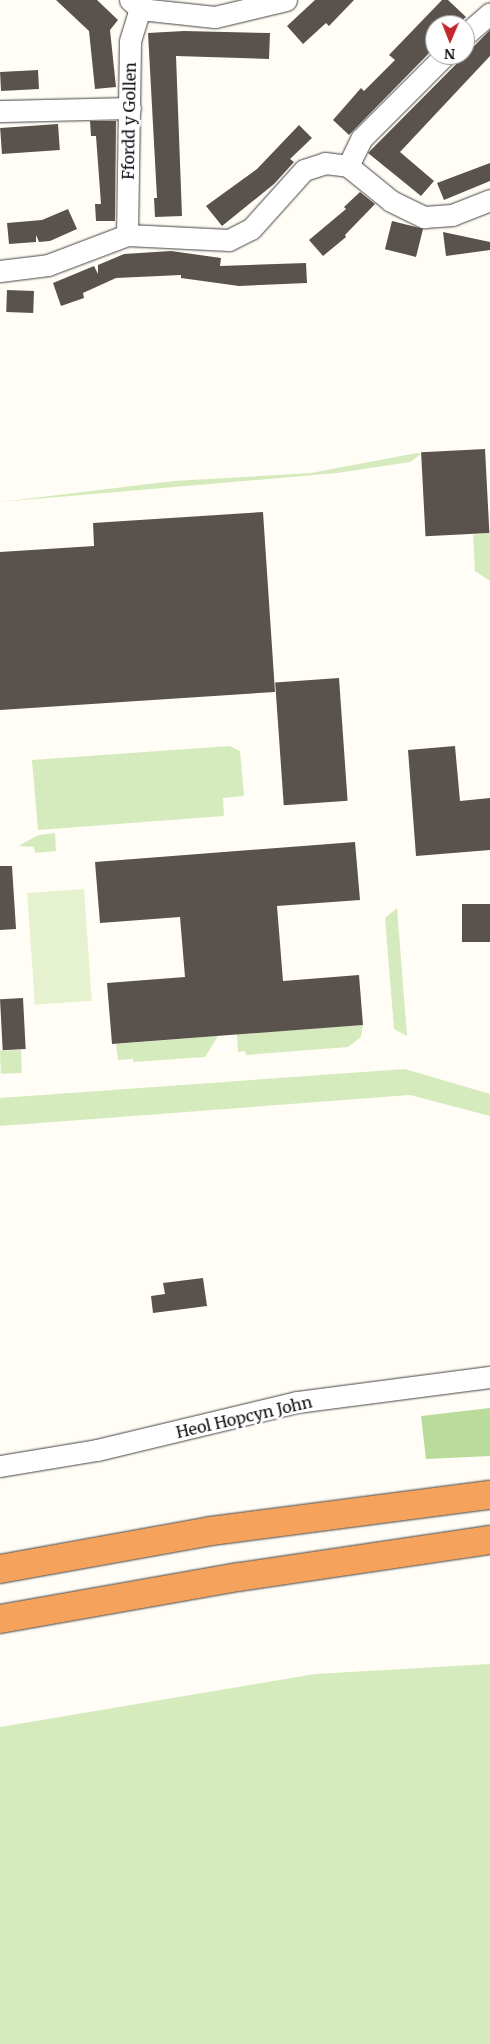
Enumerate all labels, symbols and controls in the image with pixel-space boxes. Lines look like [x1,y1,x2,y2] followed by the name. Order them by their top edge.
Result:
[425,15,475,65] north arrow
[444,45,455,63] text: N
[118,62,140,180] street label: Ffordd y Gollen
[174,1392,314,1442] street label: Heol Hopcyn John

